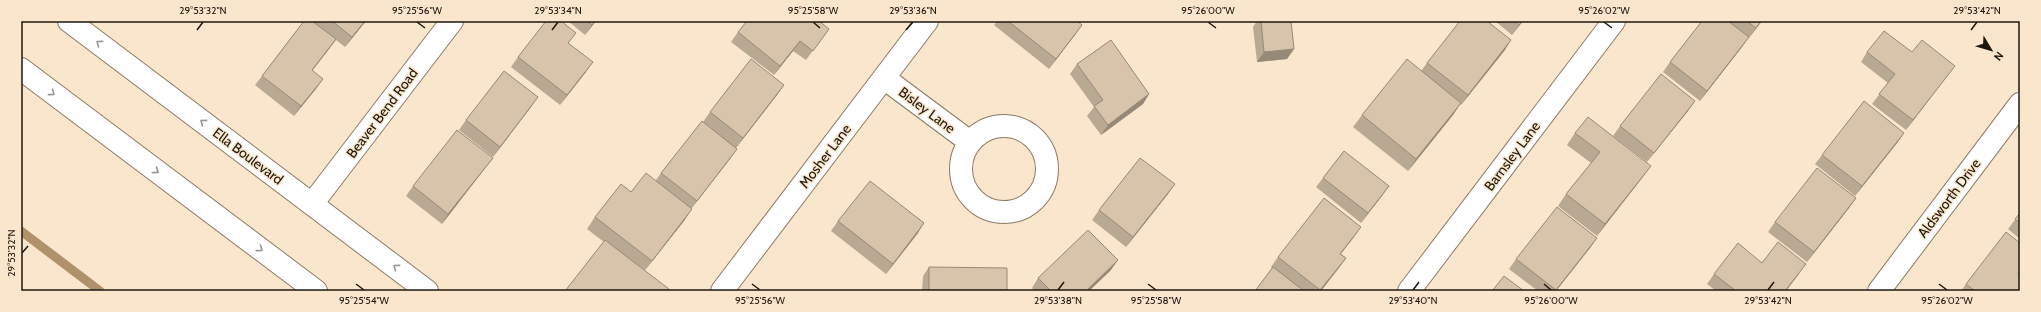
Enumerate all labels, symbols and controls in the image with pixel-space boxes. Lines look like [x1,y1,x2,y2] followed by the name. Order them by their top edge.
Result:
[179,4,227,17] text: 29°53'32"N
[392,4,443,17] text: 95°25'56"W
[534,4,582,17] text: 29°53'34"N
[788,4,839,17] text: 95°25'58"W
[889,4,937,17] text: 29°53'36"N
[1181,4,1235,17] text: 95°26'00"W
[1578,4,1630,17] text: 95°26'02"W
[1953,4,2001,17] text: 29°53'42"N
[1971,30,2011,70] north arrow
[96,41,103,48] one-way arrow
[1991,49,2007,64] text: N
[342,64,422,162] street label: Beaver Bend Road
[895,83,959,137] street label: Bisley Lane
[48,88,55,95] one-way arrow
[1480,118,1544,194] street label: Barnsley Lane
[200,119,207,126] one-way arrow
[795,120,855,192] street label: Mosher Lane
[209,124,287,188] street label: Ella Boulevard
[1913,155,1985,241] street label: Aldsworth Drive
[151,166,158,173] one-way arrow
[5,229,18,277] text: 29°53'32"N
[255,245,262,252] one-way arrow
[393,265,400,272] one-way arrow
[339,294,390,307] text: 95°25'54"W
[735,294,786,307] text: 95°25'56"W
[1034,294,1082,307] text: 29°53'38"N
[1131,294,1182,307] text: 95°25'58"W
[1388,294,1438,307] text: 29°53'40"N
[1524,294,1578,307] text: 95°26'00"W
[1744,294,1792,307] text: 29°53'42"N
[1921,294,1973,307] text: 95°26'02"W

